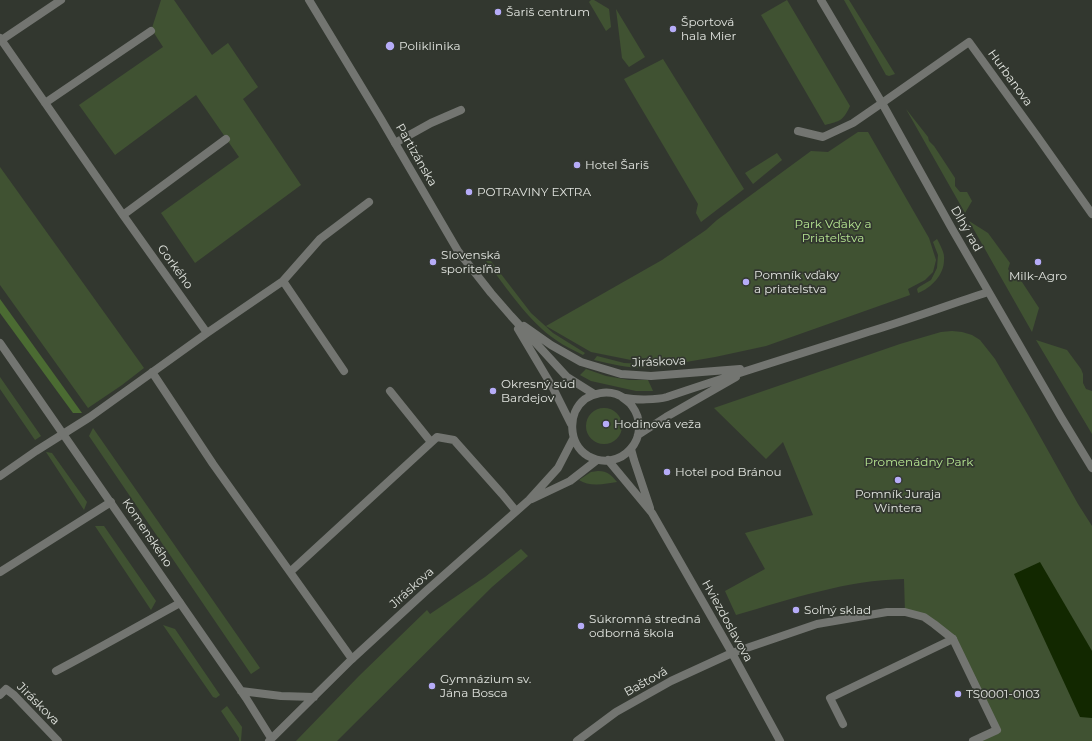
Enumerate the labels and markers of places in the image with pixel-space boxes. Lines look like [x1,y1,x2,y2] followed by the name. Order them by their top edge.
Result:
[506,5,590,19] place label: Šariš centrum
[493,7,503,17] marker: Šariš centrum
[681,15,736,43] place label: Športová hala Mier
[668,24,678,34] marker: Športová hala Mier
[399,39,461,53] place label: Poliklinika
[384,40,396,52] marker: Poliklinika
[585,158,649,172] place label: Hotel Šariš
[572,160,582,170] marker: Hotel Šariš
[477,185,591,199] place label: POTRAVINY EXTRA
[464,187,474,197] marker: POTRAVINY EXTRA
[441,248,501,276] place label: Slovenská sporiteľňa
[428,257,438,267] marker: Slovenská sporiteľňa
[1033,257,1043,267] marker: Milk-Agro
[754,268,839,296] place label: Pomník vďaky a priatelstva
[1009,269,1067,283] place label: Milk-Agro
[741,277,751,287] marker: Pomník vďaky a priatelstva
[501,377,575,405] place label: Okresný súd Bardejov
[488,386,498,396] marker: Okresný súd Bardejov
[614,417,701,431] place label: Hodinová veža
[601,419,611,429] marker: Hodinová veža
[675,465,782,479] place label: Hotel pod Bránou
[662,467,672,477] marker: Hotel pod Bránou
[893,475,903,485] marker: Pomník Juraja Wintera
[855,487,941,515] place label: Pomník Juraja Wintera
[804,603,871,617] place label: Soľný sklad
[791,605,801,615] marker: Soľný sklad
[589,612,701,640] place label: Súkromná stredná odborná škola
[576,621,586,631] marker: Súkromná stredná odborná škola
[440,672,531,700] place label: Gymnázium sv. Jána Bosca
[427,681,437,691] marker: Gymnázium sv. Jána Bosca
[966,687,1040,701] place label: TS0001-0103
[953,689,963,699] marker: TS0001-0103

